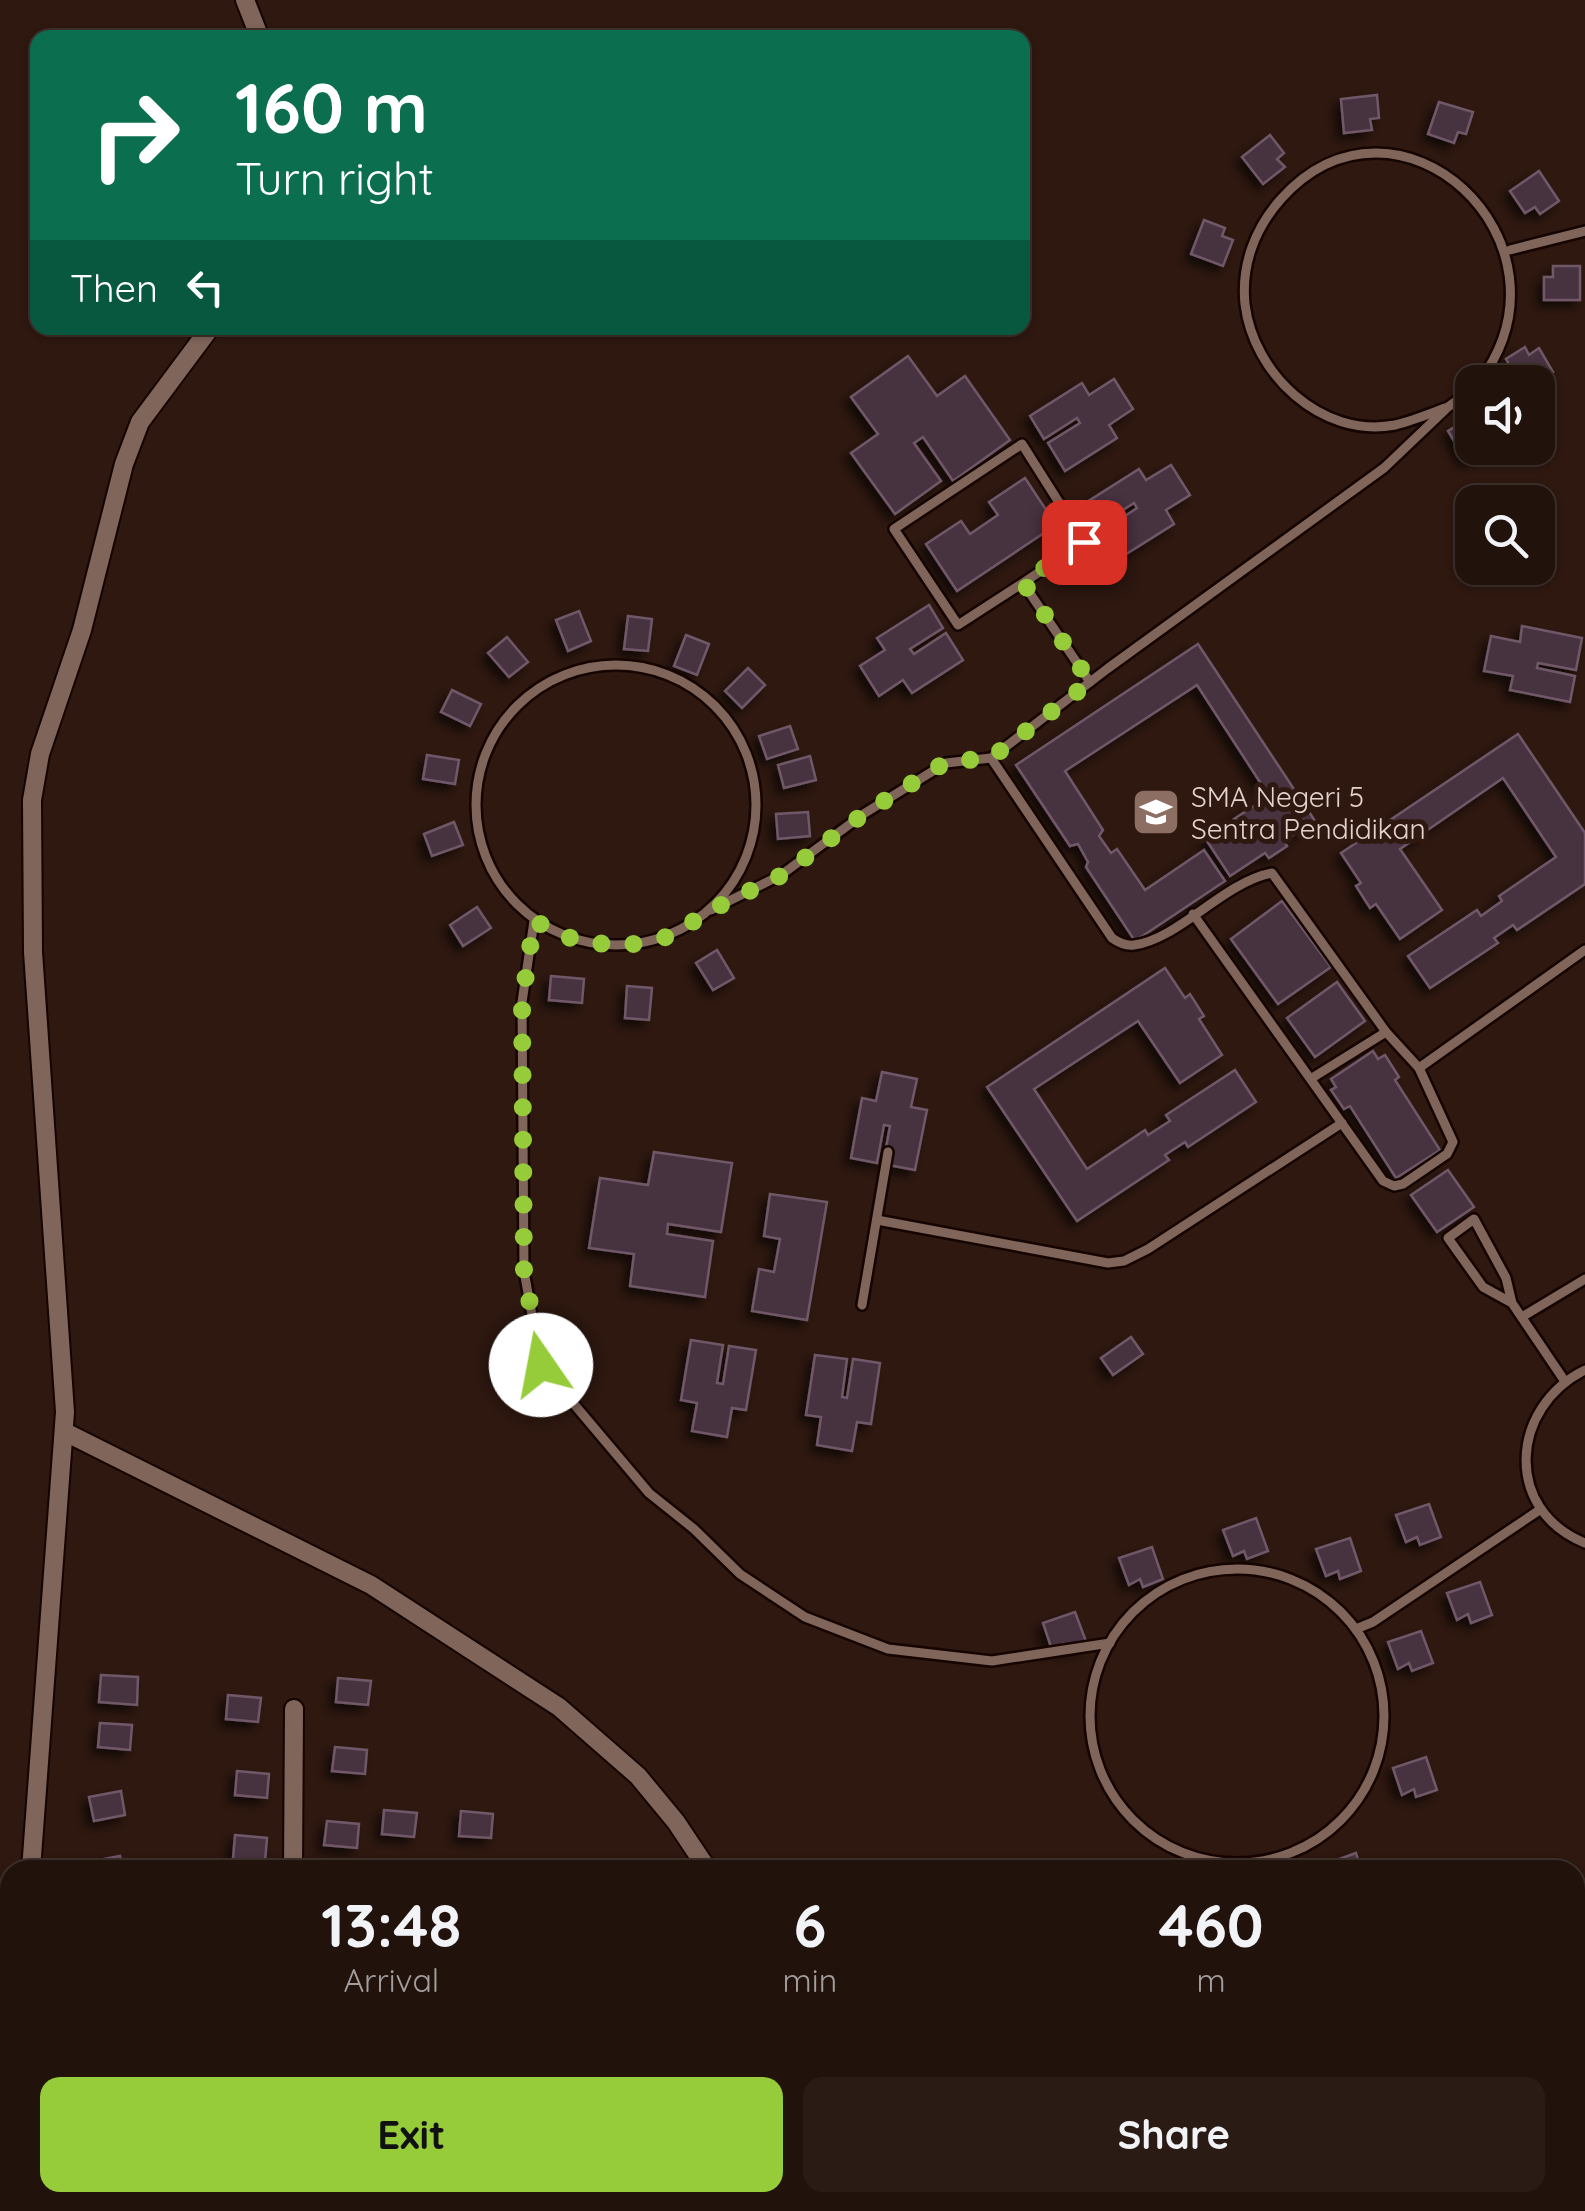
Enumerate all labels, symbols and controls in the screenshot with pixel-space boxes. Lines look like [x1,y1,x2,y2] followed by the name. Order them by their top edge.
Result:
[235,63,428,151] text: 160 m
[70,70,200,200] icon: right
[235,150,434,206] text: Turn right
[178,260,233,315] icon: left
[70,264,158,312] text: Then
[1455,365,1555,585] map controls
[1455,365,1555,465] button: sound
[1455,485,1555,585] button: search
[1042,500,1127,585] pin
[1057,515,1112,570] icon: arrive
[1191,779,1426,846] place label: SMA Negeri 5 Sentra Pendidikan
[1130,786,1182,838] school or university icon: SMA Negeri 5 Sentra Pendidikan
[489,1313,593,1417] position arrow
[321,1887,461,1962] text: 13:48
[793,1887,826,1962] text: 6
[1158,1887,1264,1962] text: 460
[343,1960,439,2000] text: Arrival
[783,1960,837,2000] text: min
[1196,1960,1226,2000] text: m
[40,2077,783,2192] button: Exit
[803,2077,1545,2192] button: Share

